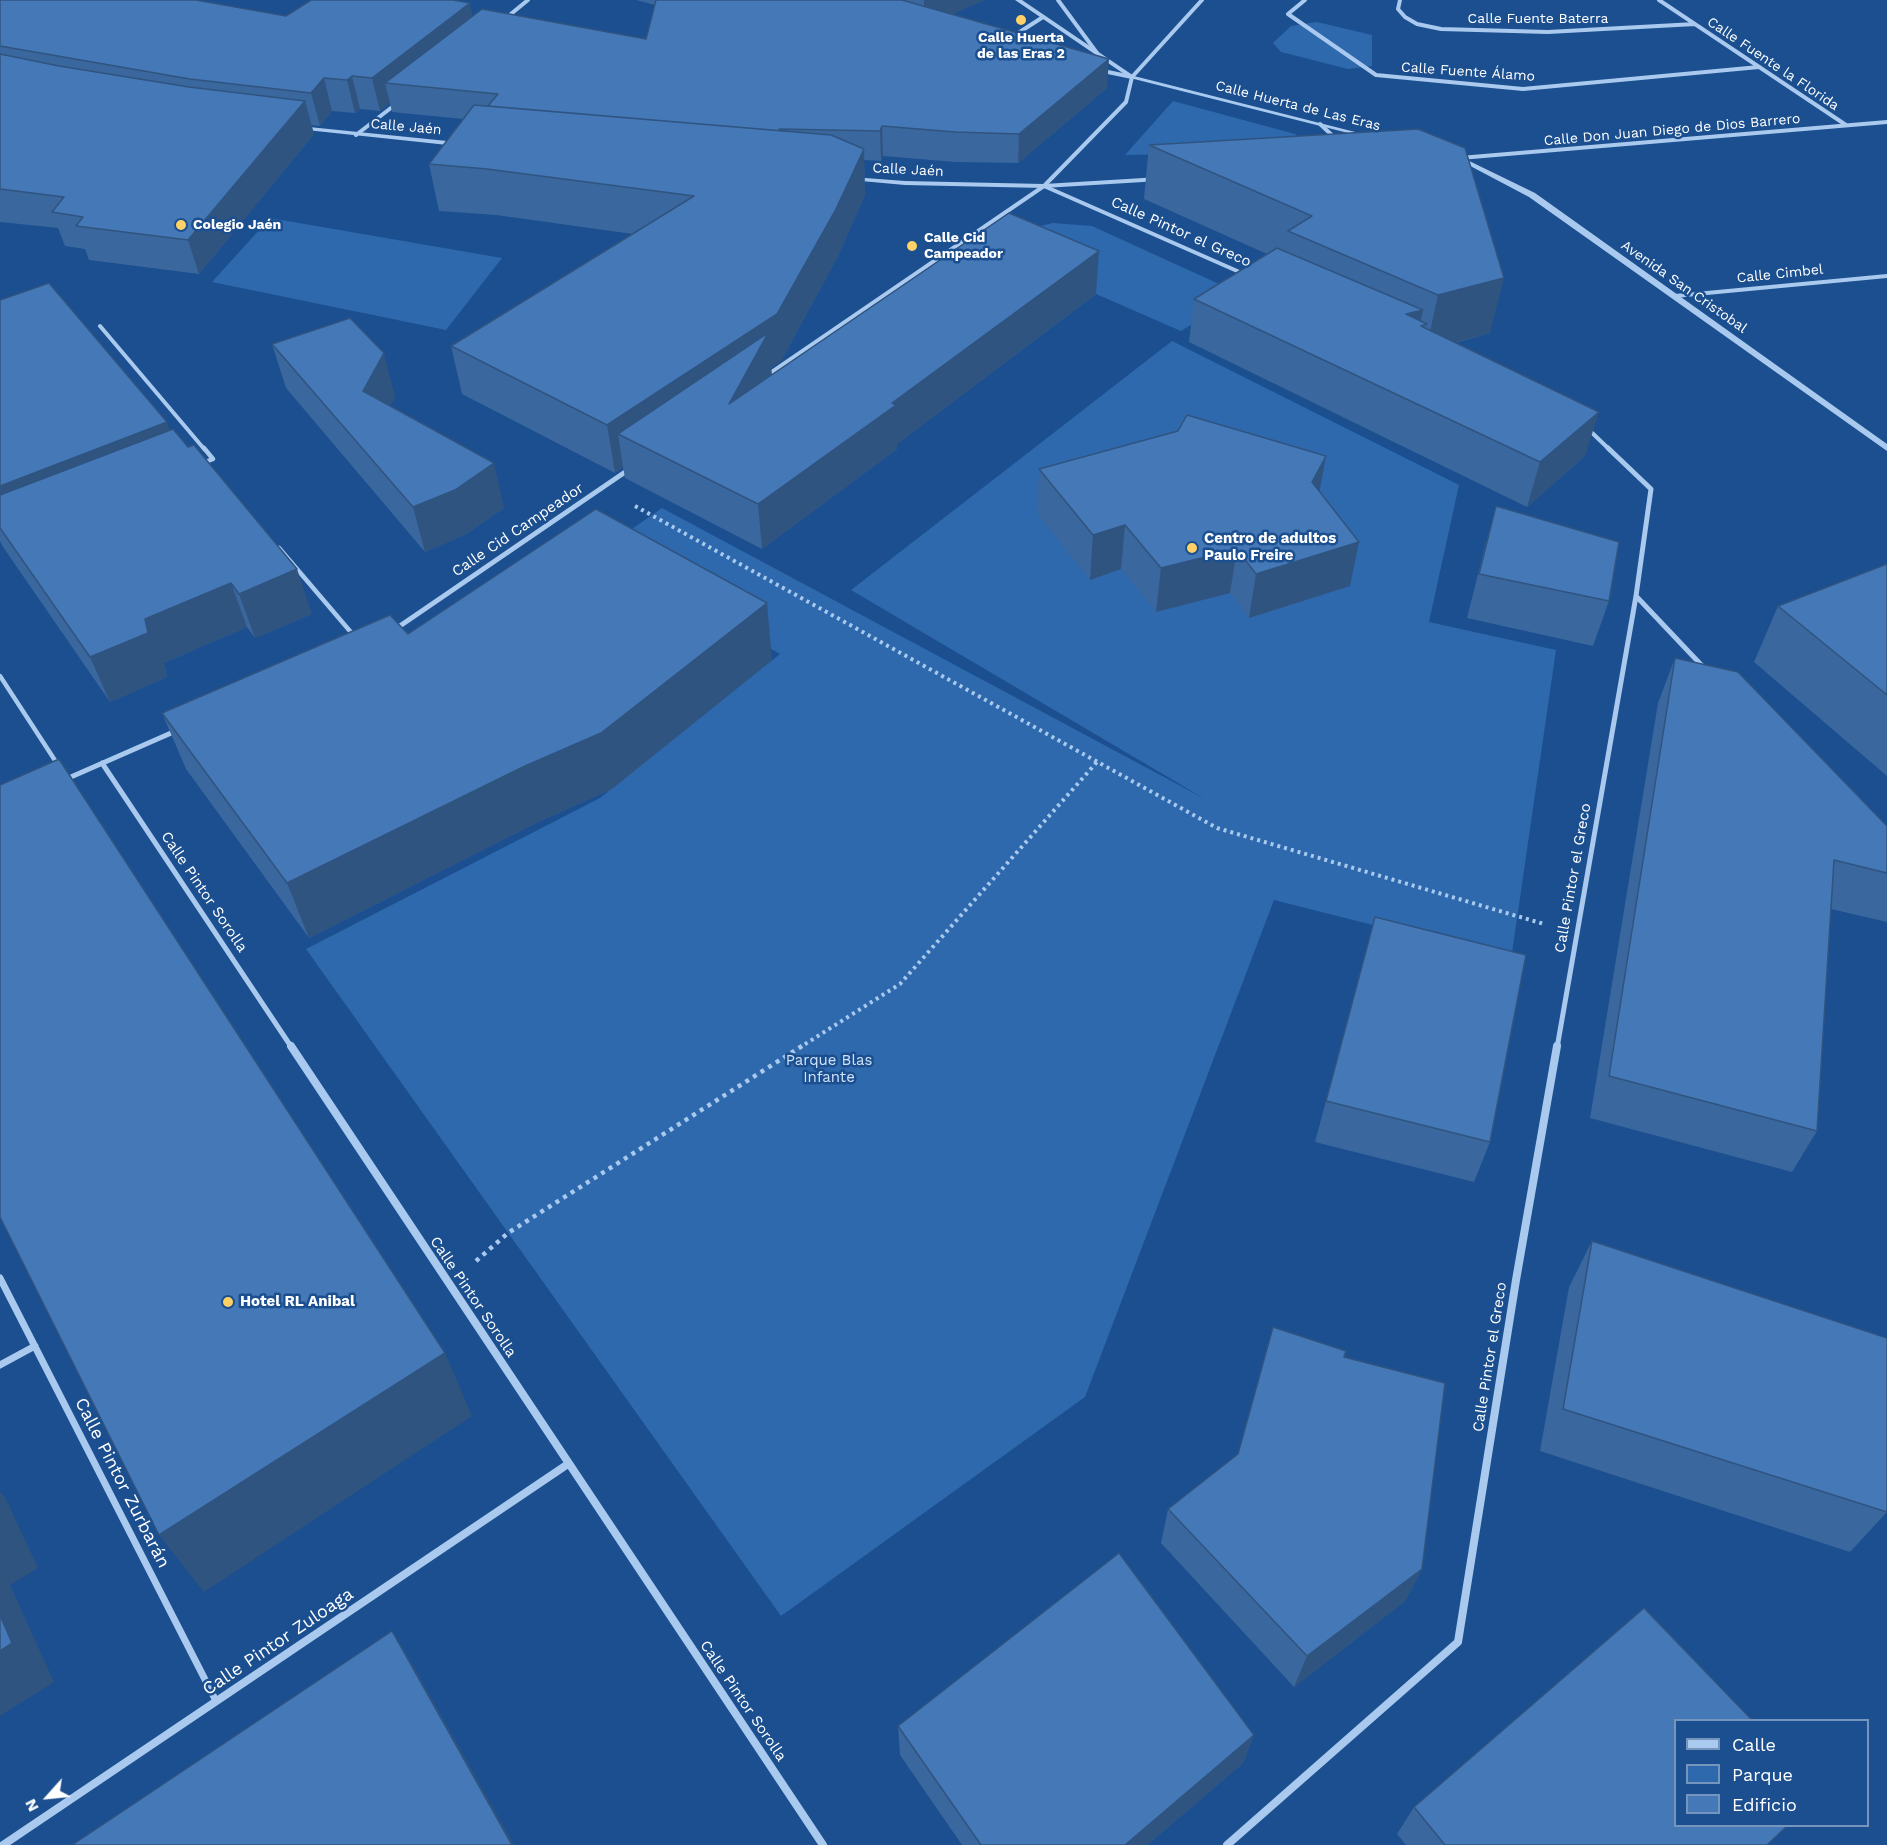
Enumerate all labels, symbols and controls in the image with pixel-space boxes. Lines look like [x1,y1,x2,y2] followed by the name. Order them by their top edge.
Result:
[1468,11,1608,27] street label: Calle Fuente Baterra
[1014,13,1028,27] marker: Calle Huerta de las Eras 2
[1704,14,1842,114] street label: Calle Fuente la Florida
[977,30,1065,62] place label: Calle Huerta de las Eras 2
[1401,59,1535,85] street label: Calle Fuente Álamo
[1214,77,1382,135] street label: Calle Huerta de Las Eras
[1543,110,1801,150] street label: Calle Don Juan Diego de Dios Barrero
[370,116,442,138] street label: Calle Jaén
[872,160,944,180] street label: Calle Jaén
[1108,193,1254,271] street label: Calle Pintor el Greco
[193,217,281,233] place label: Colegio Jaén
[174,218,188,232] marker: Colegio Jaén
[924,230,1003,262] place label: Calle Cid Campeador
[1618,237,1750,337] street label: Avenida San Cristobal
[905,239,919,253] marker: Calle Cid Campeador
[1736,261,1824,287] street label: Calle Cimbel
[449,479,587,581] street label: Calle Cid Campeador
[1204,530,1336,565] place label: Centro de adultos Paulo Freire
[1185,541,1199,555] marker: Centro de adultos Paulo Freire
[1551,802,1595,954] street label: Calle Pintor el Greco
[157,828,251,956] street label: Calle Pintor Sorolla
[786,1052,872,1087] park label: Parque Blas Infante
[426,1233,520,1361] street label: Calle Pintor Sorolla
[1469,1281,1511,1433] street label: Calle Pintor el Greco
[240,1293,355,1311] place label: Hotel RL Anibal
[221,1295,235,1309] marker: Hotel RL Anibal
[70,1394,174,1572] street label: Calle Pintor Zurbarán
[199,1584,357,1700] street label: Calle Pintor Zuloaga
[696,1637,790,1765] street label: Calle Pintor Sorolla
[1674,1719,1869,1827] legend
[1732,1734,1776,1755] text: Calle
[1732,1764,1793,1785] text: Parque
[18,1767,78,1827] north arrow
[1732,1794,1797,1815] text: Edificio
[20,1796,43,1815] text: N

